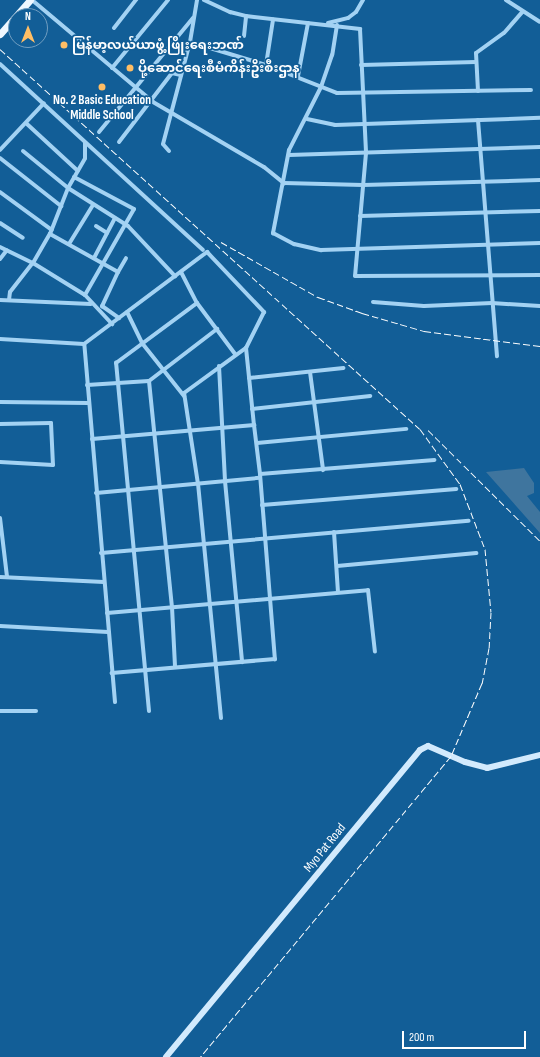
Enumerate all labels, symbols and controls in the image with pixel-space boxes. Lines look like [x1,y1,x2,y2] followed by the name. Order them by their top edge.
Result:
[8,8,48,48] north arrow
[25,10,31,23] text: N
[72,37,244,53] place label: မြန်မာ့လယ်ယာဖွံ့ဖြိုးရေးဘဏ်
[59,40,69,50] marker: မြန်မာ့လယ်ယာဖွံ့ဖြိုးရေးဘဏ်
[138,60,300,76] place label: ပို့ဆောင်ရေးစီမံကိန်းဦးစီးဌာန
[125,63,135,73] marker: ပို့ဆောင်ရေးစီမံကိန်းဦးစီးဌာန
[97,82,107,92] marker: No. 2 Basic Education Middle School
[53,93,151,124] place label: No. 2 Basic Education Middle School
[301,821,349,875] street label: Myo Pat Road
[404,1023,528,1049] scale bar
[409,1030,434,1045] text: 200 m

